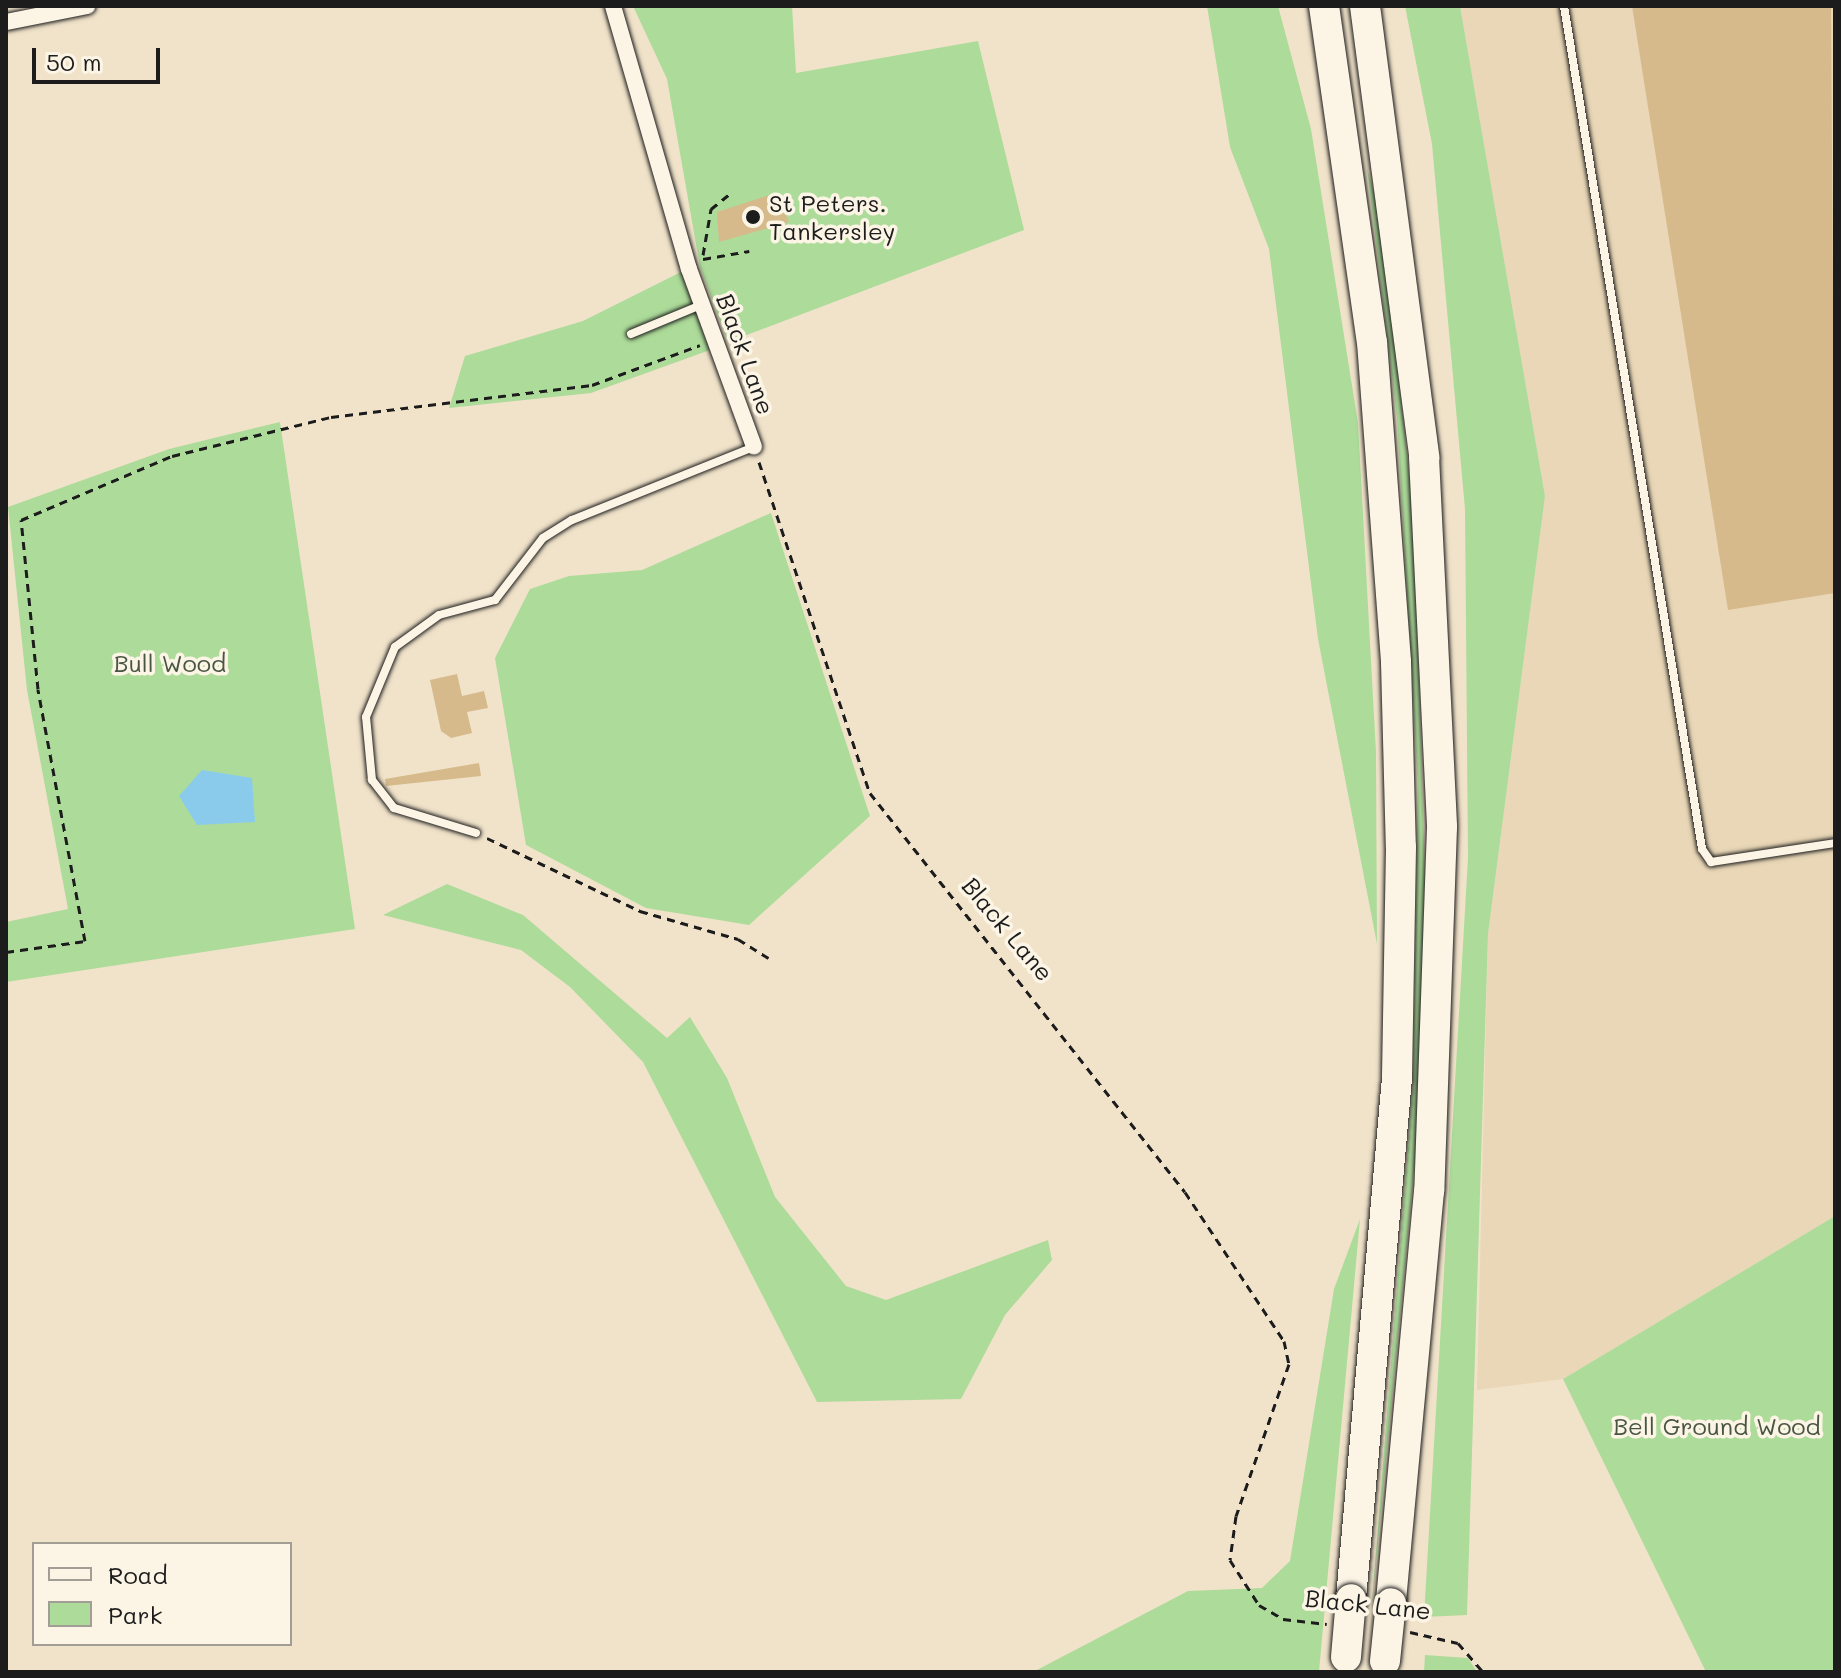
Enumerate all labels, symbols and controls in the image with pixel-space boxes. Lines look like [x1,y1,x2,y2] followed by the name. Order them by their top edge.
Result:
[36,32,164,82] scale bar
[46,46,102,77] text: 50 m
[769,189,895,245] place label: St Peters. Tankersley
[744,208,762,226] marker: St Peters. Tankersley
[711,290,781,418] street label: Black Lane
[114,649,226,677] park label: Bull Wood
[956,871,1060,987] street label: Black Lane
[1613,1412,1821,1440] park label: Bell Ground Wood
[32,1542,292,1646] legend
[108,1559,168,1590] text: Road
[1304,1583,1432,1625] street label: Black Lane
[108,1599,162,1630] text: Park

